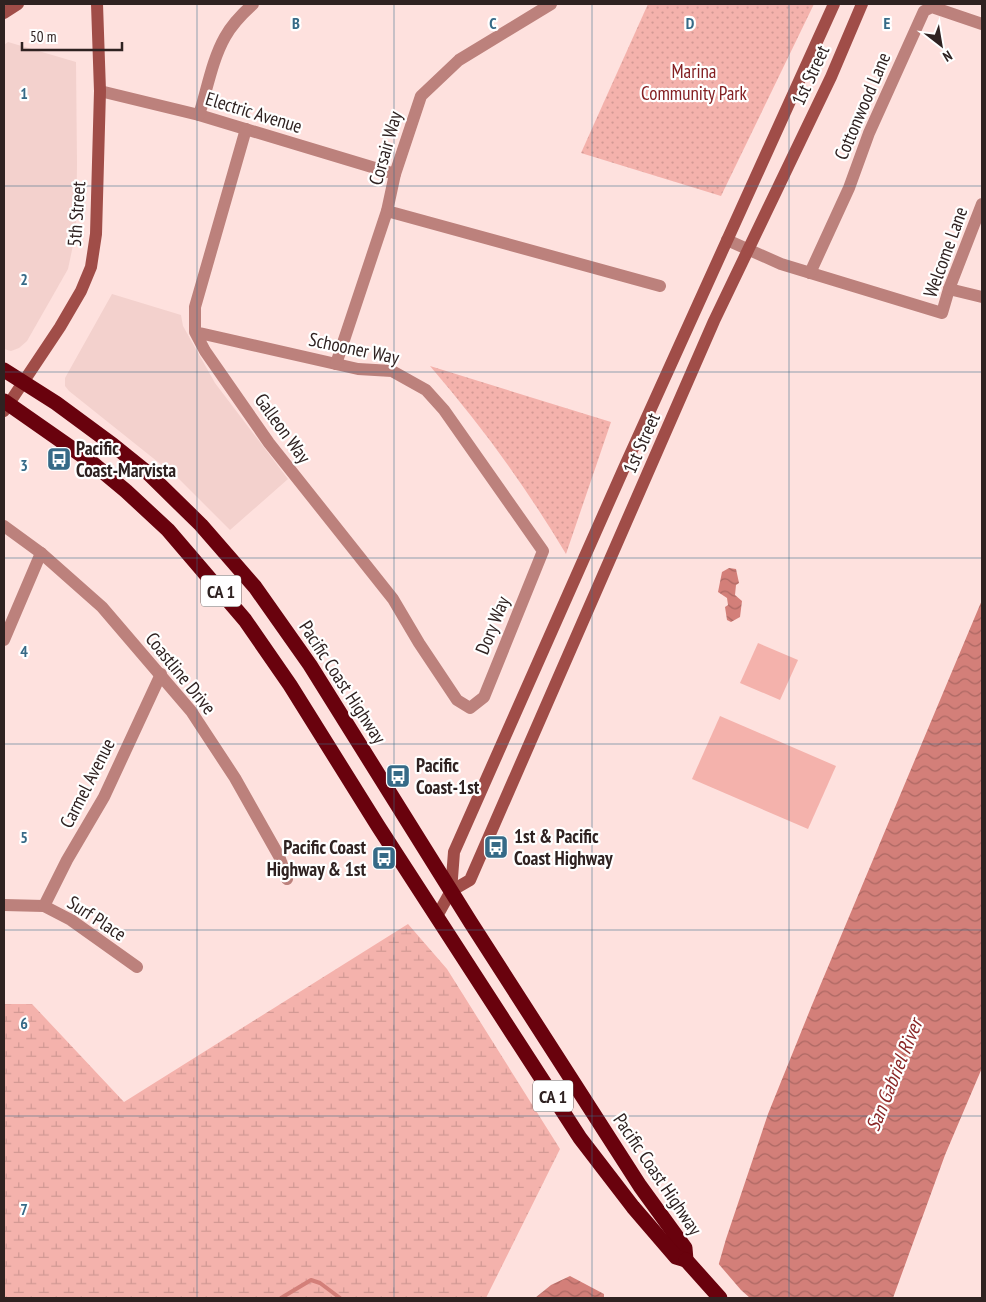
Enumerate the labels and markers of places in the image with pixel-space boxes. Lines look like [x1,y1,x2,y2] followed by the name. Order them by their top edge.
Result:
[76,436,176,482] place label: Pacific Coast-Marvista
[46,446,72,472] bus stop icon: Pacific Coast-Marvista
[416,753,480,799] place label: Pacific Coast-1st
[385,763,411,789] bus stop icon: Pacific Coast-1st
[514,824,613,870] place label: 1st & Pacific Coast Highway
[483,834,509,860] bus stop icon: 1st & Pacific Coast Highway
[267,835,366,881] place label: Pacific Coast Highway & 1st
[371,845,397,871] bus stop icon: Pacific Coast Highway & 1st

